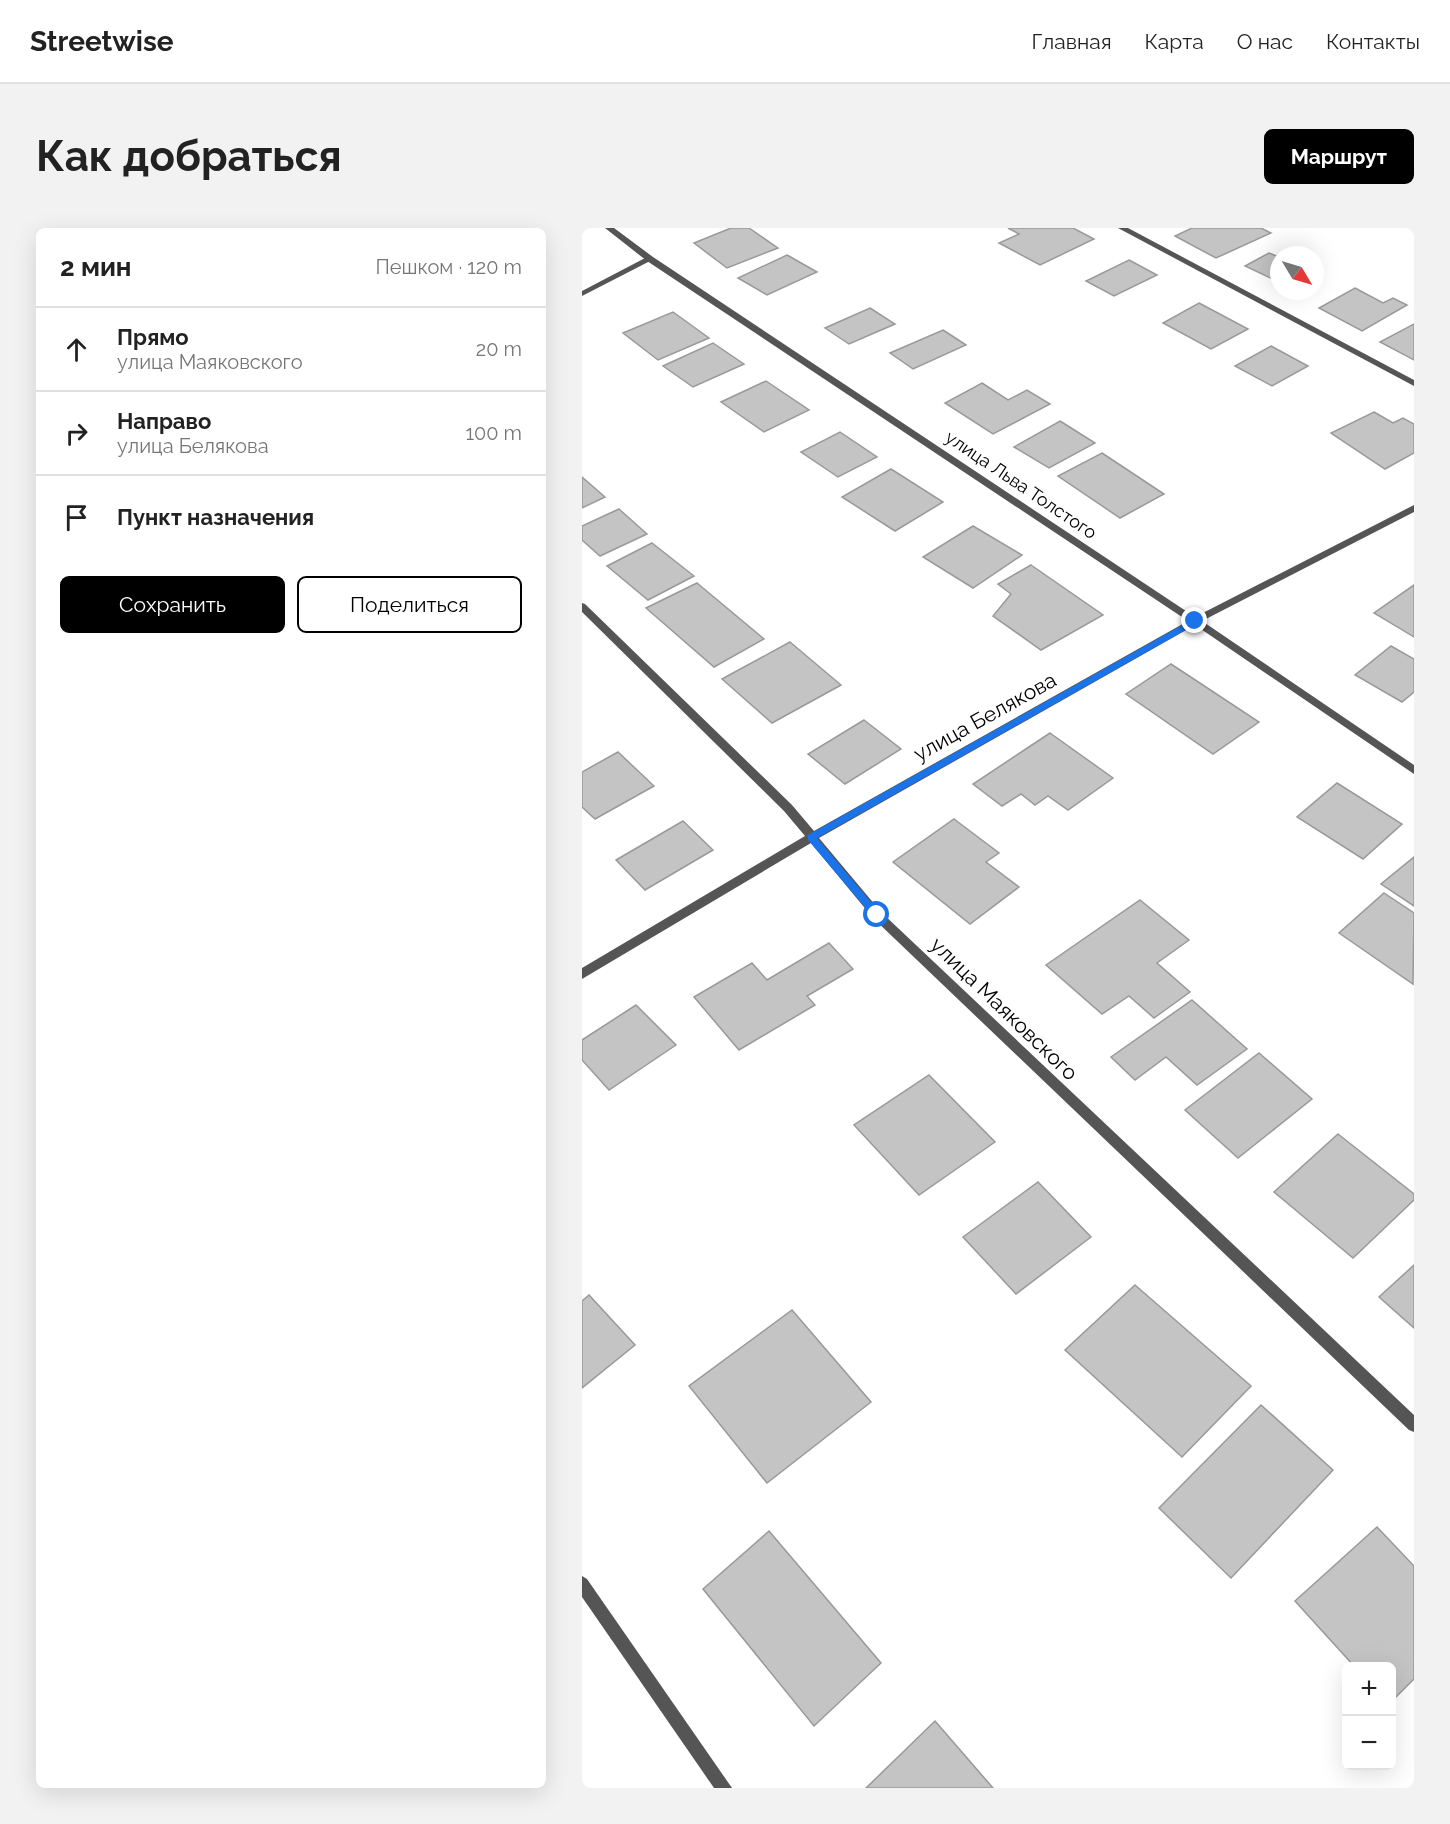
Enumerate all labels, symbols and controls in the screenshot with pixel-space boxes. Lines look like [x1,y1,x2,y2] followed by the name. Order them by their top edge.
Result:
[30,25,174,58] text: Streetwise
[1032,29,1112,54] text: Главная
[1145,29,1204,54] text: Карта
[1237,29,1293,54] text: О нас
[1326,29,1420,54] text: Контакты
[1264,129,1414,184] button: Маршрут
[36,132,342,181] text: Как добраться
[1270,246,1324,300] north arrow
[60,252,132,282] text: 2 мин
[376,255,522,279] text: Пешком · 120 m
[117,324,189,350] text: Прямо
[60,333,93,366] icon: ahead
[476,337,522,361] text: 20 m
[117,350,303,374] text: улица Маяковского
[117,408,211,434] text: Направо
[60,417,93,450] icon: right
[465,421,522,445] text: 100 m
[942,426,1101,543] street label: улица Льва Толстого
[117,434,269,458] text: улица Белякова
[60,501,93,534] icon: arrive
[117,504,314,530] text: Пункт назначения
[60,576,285,633] button: Сохранить
[297,576,522,633] button: Поделиться
[1181,607,1207,633] route end
[909,667,1060,766] street label: улица Белякова
[863,901,889,927] route start
[926,932,1083,1085] street label: улица Маяковского
[1342,1662,1396,1770] map controls
[1342,1662,1396,1716] button: +
[1342,1716,1396,1770] button: −

